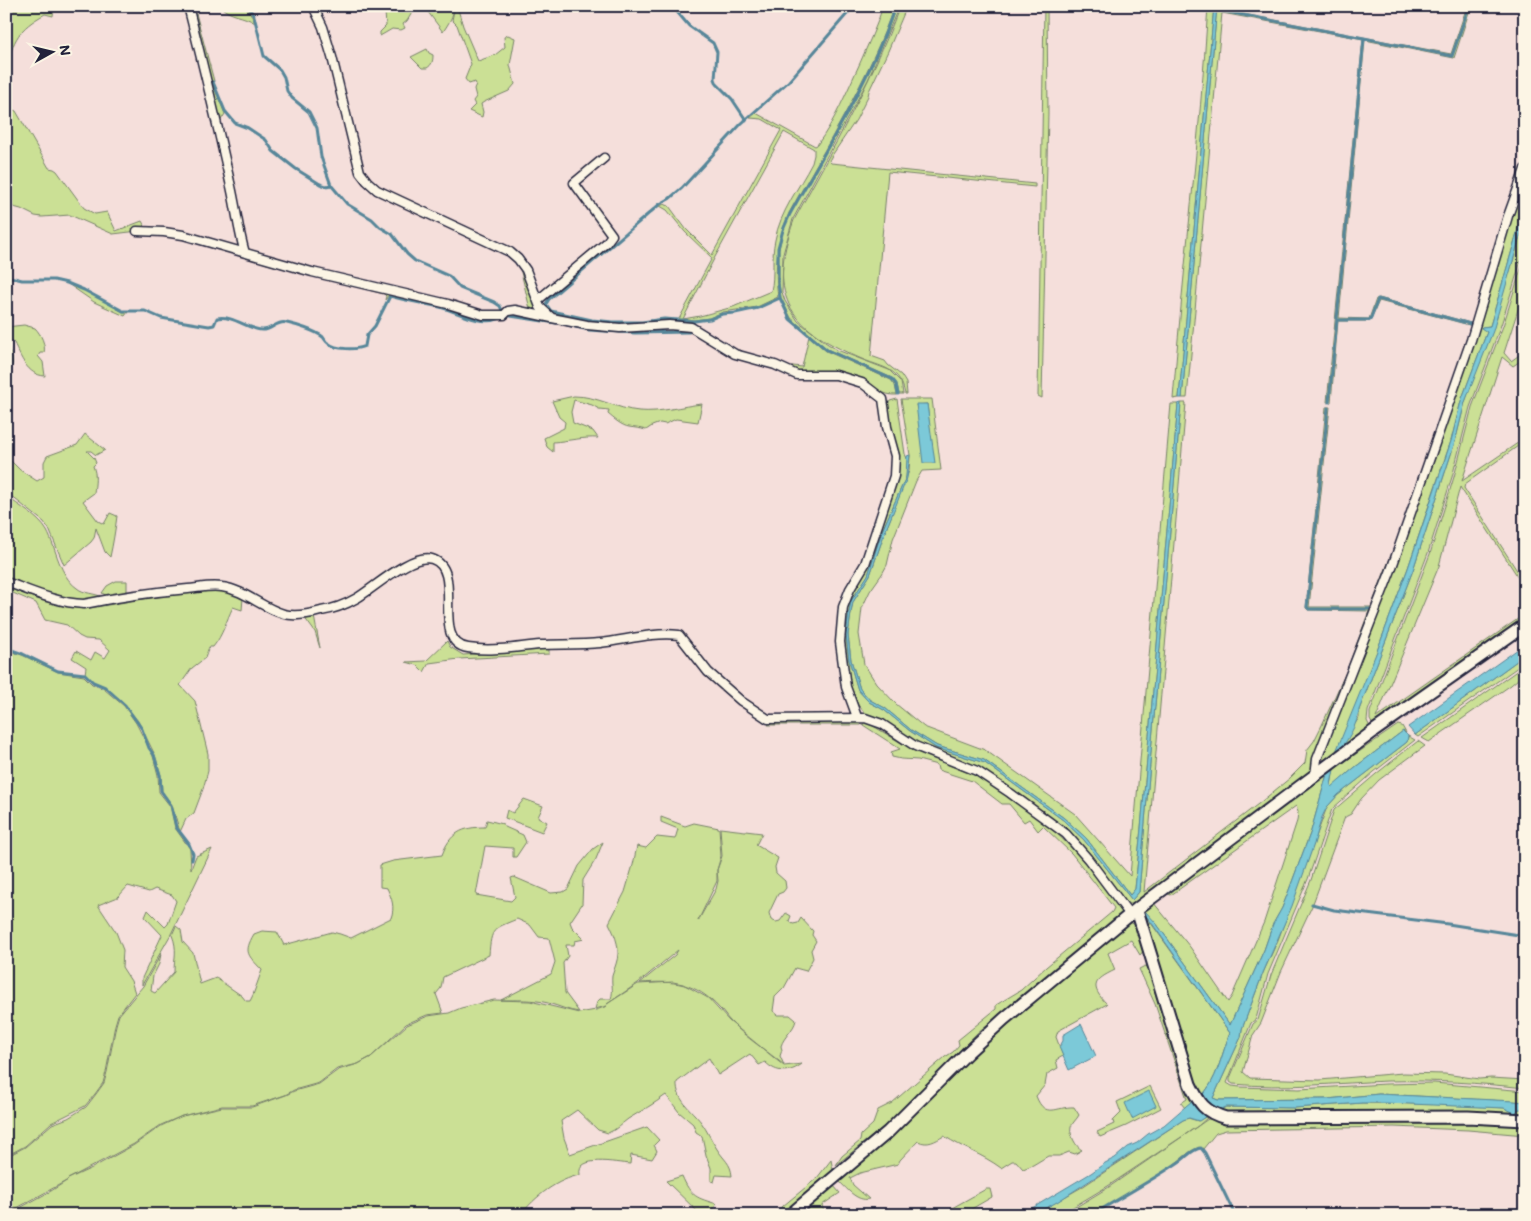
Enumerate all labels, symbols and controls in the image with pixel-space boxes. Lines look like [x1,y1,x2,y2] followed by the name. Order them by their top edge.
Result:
[28,28,78,78] north arrow
[55,44,76,57] text: N

